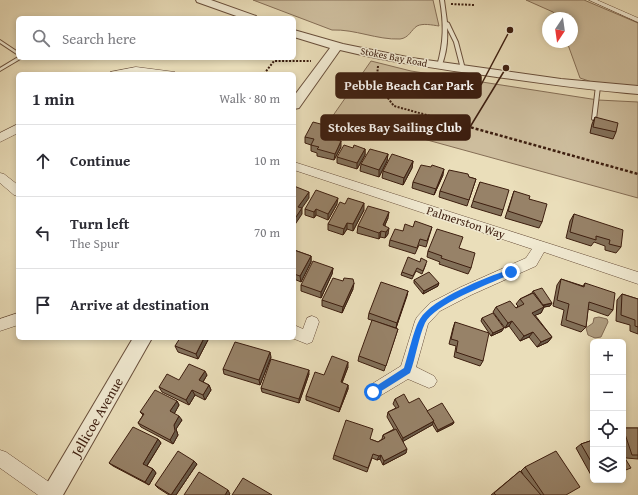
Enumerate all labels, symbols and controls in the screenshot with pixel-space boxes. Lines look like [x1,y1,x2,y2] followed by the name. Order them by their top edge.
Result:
[542,12,578,48] north arrow
[16,16,296,60] search box
[30,27,52,49] icon: search
[62,28,136,49] text: Search here
[359,43,429,71] street label: Stokes Bay Road
[336,73,481,98] callout: Pebble Beach Car Park
[344,76,474,95] text: Pebble Beach Car Park
[32,86,74,111] text: 1 min
[219,89,280,108] text: Walk · 80 m
[321,115,470,140] callout: Stokes Bay Sailing Club
[328,118,462,137] text: Stokes Bay Sailing Club
[32,150,54,172] icon: ahead
[70,150,131,171] text: Continue
[254,151,280,170] text: 10 m
[424,201,508,243] street label: Palmerston Way
[70,213,129,234] text: Turn left
[32,222,54,244] icon: left
[254,223,280,242] text: 70 m
[70,234,119,253] text: The Spur
[502,263,520,281] route end
[32,294,54,316] icon: arrive
[70,294,209,315] text: Arrive at destination
[590,339,626,483] map controls
[590,339,626,375] button: +
[65,373,128,462] street label: Jellicoe Avenue
[590,375,626,411] button: −
[364,383,382,401] route start
[590,411,626,447] button: locate
[590,447,626,483] button: layers

